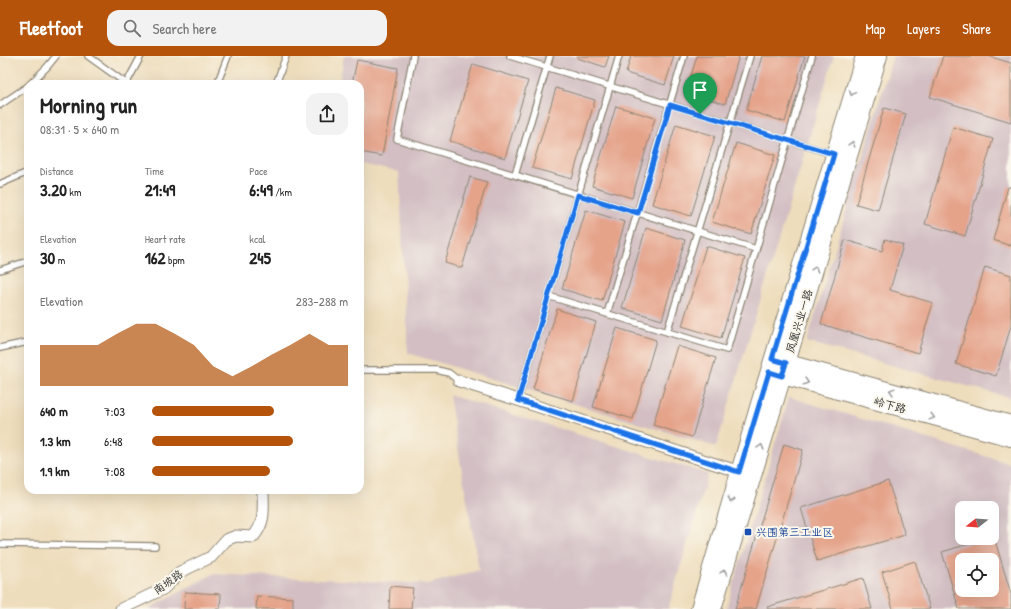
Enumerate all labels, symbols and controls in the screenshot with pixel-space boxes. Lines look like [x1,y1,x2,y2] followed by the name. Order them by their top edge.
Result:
[107,10,387,46] search box
[20,15,83,41] text: Fleetfoot
[121,17,143,39] icon: search
[153,18,217,39] text: Search here
[865,19,885,38] text: Map
[907,19,940,38] text: Layers
[962,19,991,38] text: Share
[683,73,717,114] pin
[689,79,711,101] icon: arrive
[40,90,137,120] text: Morning run
[848,90,857,97] one-way arrow
[306,93,348,135] button: share
[40,120,119,138] text: 08:31 · 5 × 640 m
[847,141,856,148] one-way arrow
[40,164,74,178] text: Distance
[145,164,164,178] text: Time
[249,164,268,178] text: Pace
[40,178,67,201] text: 3.20
[145,178,175,201] text: 21:49
[249,178,273,201] text: 6:49
[67,185,81,199] text: km
[273,185,292,199] text: /km
[40,232,77,246] text: Elevation
[145,232,186,246] text: Heart rate
[249,232,265,246] text: kcal
[40,246,55,269] text: 30
[145,246,166,269] text: 162
[249,246,271,269] text: 245
[55,253,65,267] text: m
[166,253,185,267] text: bpm
[810,266,819,273] one-way arrow
[783,287,815,355] street label: 凤凰兴业一路
[40,292,83,310] text: Elevation
[296,292,348,310] text: 283–288 m
[803,377,810,386] one-way arrow
[889,388,896,396] one-way arrow
[872,394,908,416] street label: 岭下路
[40,402,68,420] text: 640 m
[104,402,125,420] text: 7:03
[928,412,935,420] one-way arrow
[40,432,71,450] text: 1.3 km
[104,432,123,450] text: 6:48
[756,444,765,451] one-way arrow
[40,462,70,480] text: 1.9 km
[104,462,125,480] text: 7:08
[727,496,736,503] one-way arrow
[955,501,999,545] north arrow
[955,501,999,597] map controls
[756,525,833,539] place label: 兴围第三工业区
[743,527,753,537] marker: 兴围第三工业区
[955,553,999,597] button: locate
[150,567,186,597] street label: 南坡路
[719,568,728,575] one-way arrow

